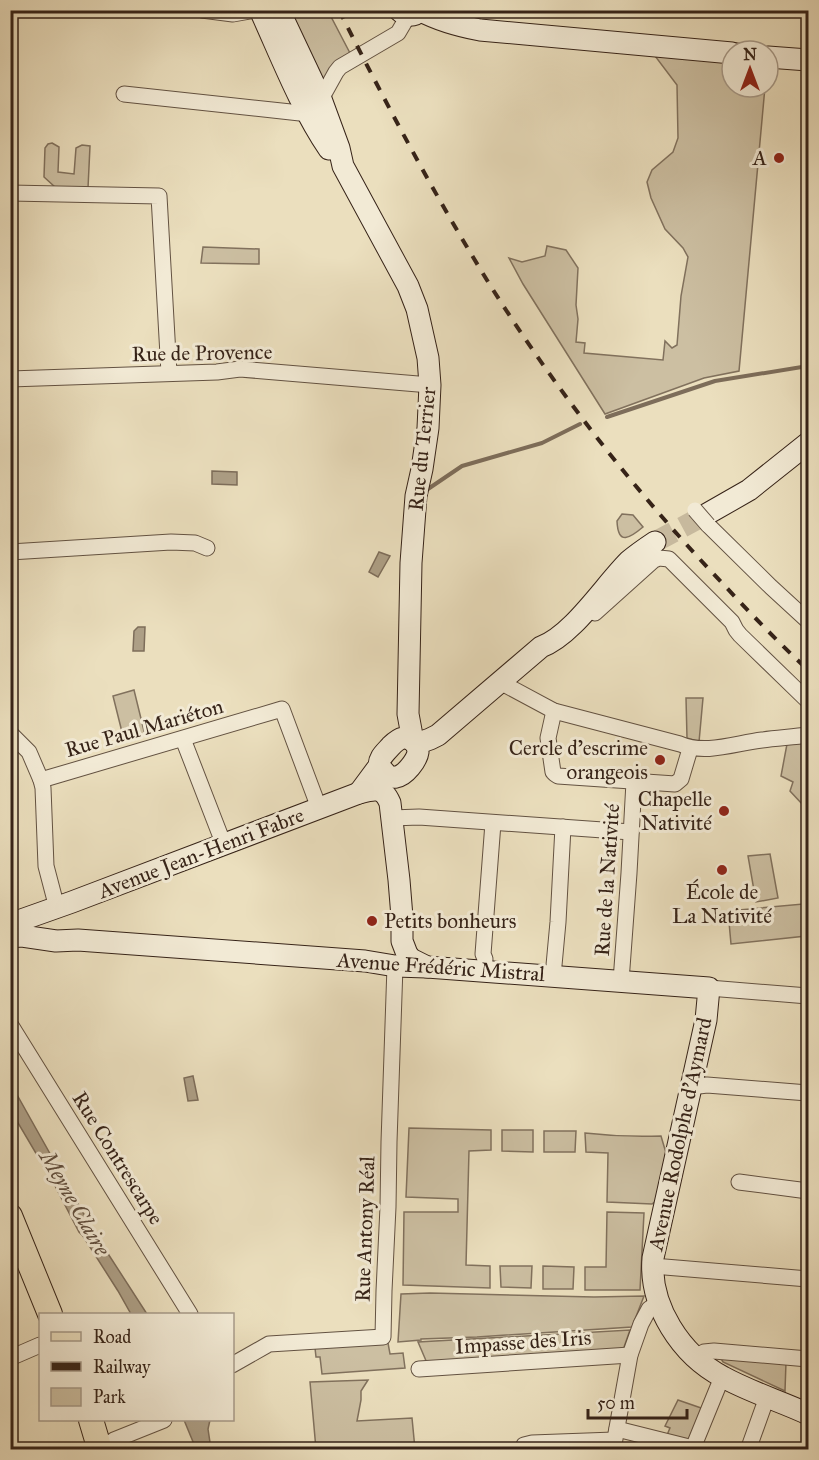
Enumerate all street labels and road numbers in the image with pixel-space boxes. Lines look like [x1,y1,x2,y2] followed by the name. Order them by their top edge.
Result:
[131,339,273,367] street label: Rue de Provence
[403,385,441,512] street label: Rue du Terrier
[62,693,226,763] street label: Rue Paul Mariéton
[94,802,308,905] street label: Avenue Jean-Henri Fabre
[589,802,625,957] street label: Rue de la Nativité
[335,947,546,987] street label: Avenue Frédéric Mistral
[642,1014,718,1254] street label: Avenue Rodolphe d'Aymard
[67,1087,169,1229] street label: Rue Contrescarpe
[349,1155,381,1302] street label: Rue Antony Réal
[454,1324,592,1360] street label: Impasse des Iris

